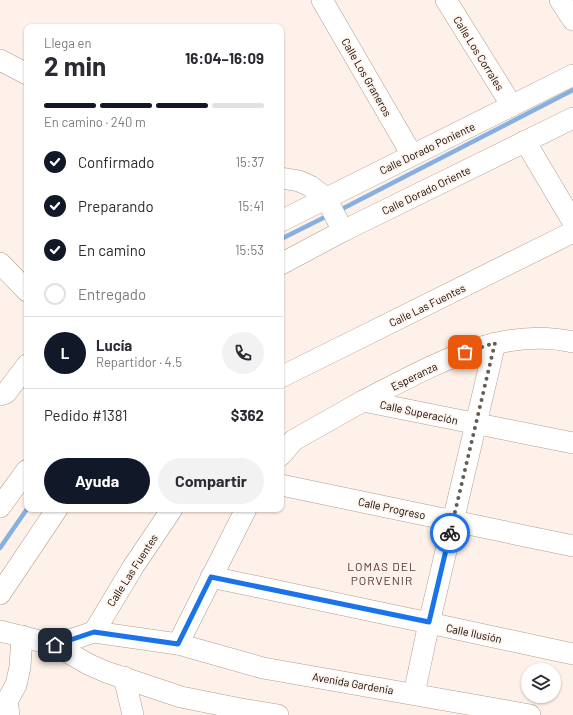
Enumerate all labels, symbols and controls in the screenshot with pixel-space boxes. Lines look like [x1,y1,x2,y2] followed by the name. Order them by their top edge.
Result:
[451,14,507,92] street label: Calle Los Corrales
[44,35,91,51] text: Llega en
[339,35,395,119] street label: Calle Los Graneros
[185,49,264,67] text: 16:04–16:09
[44,50,106,81] text: 2 min
[44,114,146,130] text: En camino · 240 m
[377,119,477,177] street label: Calle Dorado Poniente
[44,151,66,173] icon: check
[78,153,154,171] text: Confirmado
[236,154,264,170] text: 15:37
[380,163,473,217] street label: Calle Dorado Oriente
[44,195,66,217] icon: check
[78,197,154,215] text: Preparando
[238,198,264,214] text: 15:41
[44,239,66,261] icon: check
[78,241,146,259] text: En camino
[235,242,264,258] text: 15:53
[387,281,467,329] street label: Calle Las Fuentes
[78,285,146,303] text: Entregado
[222,332,264,374] button: phone
[448,335,482,369] pin
[96,336,132,354] text: Lucía
[454,341,476,363] icon: bag
[61,344,69,362] text: L
[96,354,182,370] text: Repartidor · 4.5
[389,359,439,393] street label: Esperanza
[379,397,459,427] street label: Calle Superación
[44,406,128,424] text: Pedido #1381
[231,406,264,424] text: $362
[44,458,150,504] button: Ayuda
[158,458,264,504] button: Compartir
[357,495,427,521] street label: Calle Progreso
[430,513,470,553] courier
[439,522,461,544] icon: bike
[104,531,160,609] street label: Calle Las Fuentes
[347,559,417,587] district label: LOMAS DEL PORVENIR
[445,621,503,645] street label: Calle Ilusión
[38,628,72,662] pin
[44,634,66,656] icon: home
[521,663,561,703] map controls
[521,663,561,703] button: layers
[311,669,395,697] street label: Avenida Gardenia

